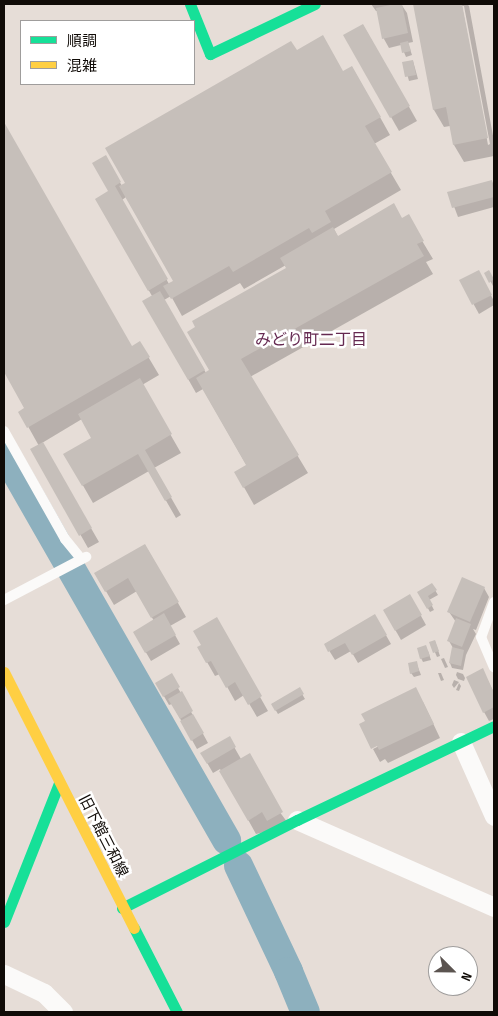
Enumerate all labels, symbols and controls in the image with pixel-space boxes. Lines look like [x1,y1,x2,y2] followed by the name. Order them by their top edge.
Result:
[20,20,195,85] legend
[67,32,97,51] text: 順調
[67,57,97,76] text: 混雑
[255,331,367,351] district label: みどり町二丁目
[75,792,131,880] street label: 旧下館三和線
[428,946,478,996] north arrow
[457,970,476,983] text: N

